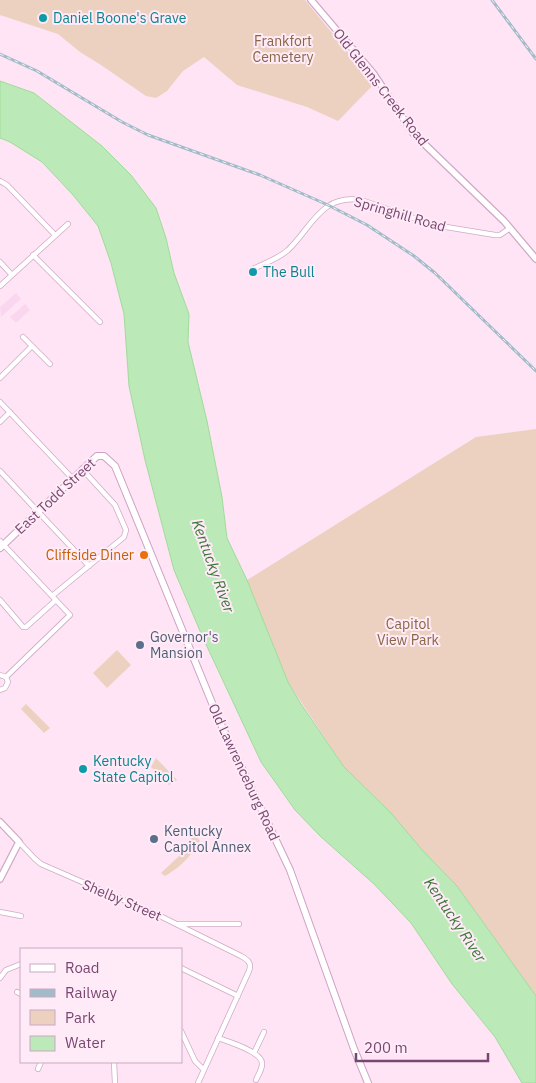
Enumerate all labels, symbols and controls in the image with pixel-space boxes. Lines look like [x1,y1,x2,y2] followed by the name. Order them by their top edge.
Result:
[53,9,187,27] place label: Daniel Boone's Grave
[37,12,49,24] marker: Daniel Boone's Grave
[329,25,433,149] street label: Old Glenns Creek Road
[252,32,314,66] park label: Frankfort Cemetery
[352,192,448,236] street label: Springhill Road
[263,263,315,281] place label: The Bull
[247,266,259,278] marker: The Bull
[11,454,99,538] street label: East Todd Street
[188,517,239,615] water label: Kentucky River
[46,546,134,564] place label: Cliffside Diner
[138,549,150,561] marker: Cliffside Diner
[377,615,440,649] park label: Capitol View Park
[150,628,219,662] place label: Governor's Mansion
[134,639,146,651] marker: Governor's Mansion
[204,700,284,844] street label: Old Lawrenceburg Road
[93,752,174,786] place label: Kentucky State Capitol
[77,763,89,775] marker: Kentucky State Capitol
[164,822,251,856] place label: Kentucky Capitol Annex
[148,833,160,845] marker: Kentucky Capitol Annex
[420,874,491,966] water label: Kentucky River
[80,875,164,925] street label: Shelby Street
[20,948,182,1063] legend
[65,958,100,977] text: Road
[65,983,118,1002] text: Railway
[65,1008,95,1027] text: Park
[356,1030,488,1062] scale bar
[65,1033,106,1052] text: Water
[364,1038,408,1057] text: 200 m

